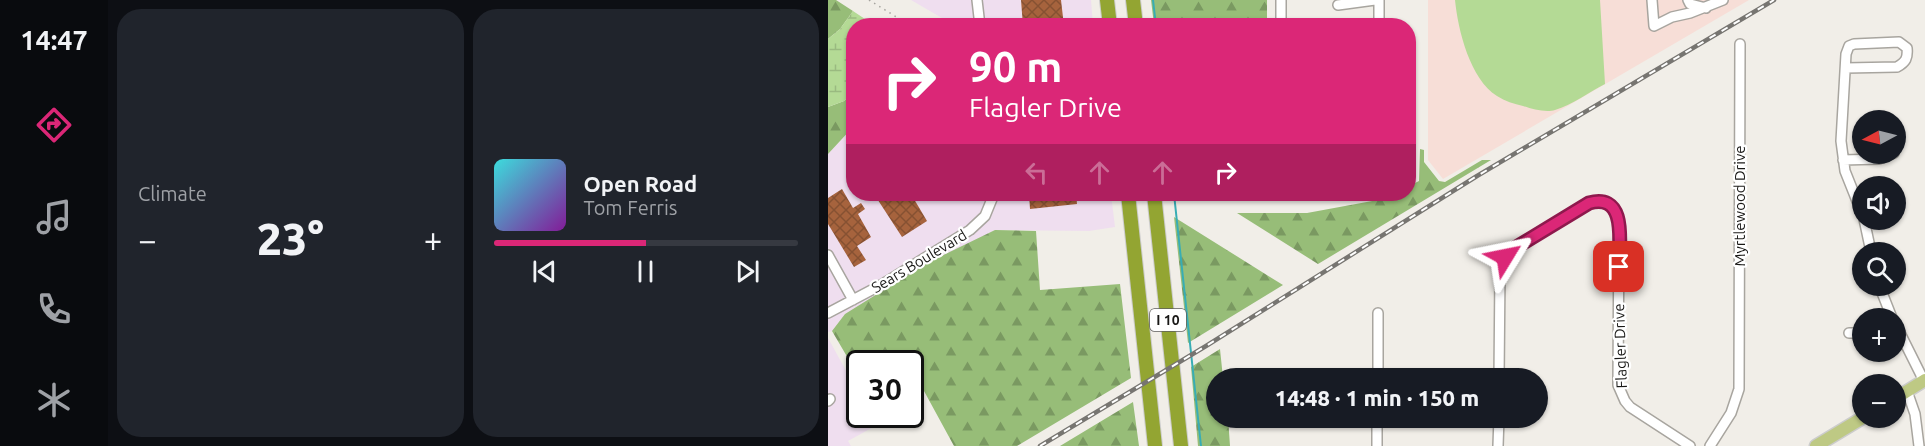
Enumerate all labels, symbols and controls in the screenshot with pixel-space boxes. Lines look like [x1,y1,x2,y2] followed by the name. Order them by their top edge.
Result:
[20,25,88,55] text: 14:47
[870,42,948,120] icon: right
[969,43,1063,90] text: 90 m
[969,92,1122,122] text: Flagler Drive
[33,104,75,146] icon: directions
[1852,110,1906,164] north arrow
[1852,110,1906,428] map controls
[1731,146,1748,266] street label: Myrtlewood Drive
[1020,156,1053,189] icon: left
[1083,156,1116,189] icon: ahead
[1146,156,1179,189] icon: ahead
[1209,156,1242,189] icon: right
[584,171,697,196] text: Open Road
[1852,176,1906,230] button: sound
[138,182,207,205] text: Climate
[33,196,75,238] icon: music
[584,196,677,219] text: Tom Ferris
[257,213,324,264] text: 23°
[138,221,157,258] text: −
[424,221,442,258] text: +
[1473,225,1537,289] position arrow
[868,226,970,296] street label: Sears Boulevard
[1593,241,1644,292] pin
[1852,242,1906,296] button: search
[1602,250,1635,283] icon: arrive
[528,255,561,288] icon: previous
[629,255,662,288] icon: pause
[731,255,764,288] icon: next
[33,288,75,330] icon: phone
[1610,303,1630,389] street label: Flagler Drive
[1852,308,1906,362] button: +
[1150,309,1186,331] road number: I 10
[846,350,924,428] speed limit sign: 30
[1852,374,1906,428] button: −
[33,379,75,421] icon: climate
[1275,385,1479,410] text: 14:48 · 1 min · 150 m

